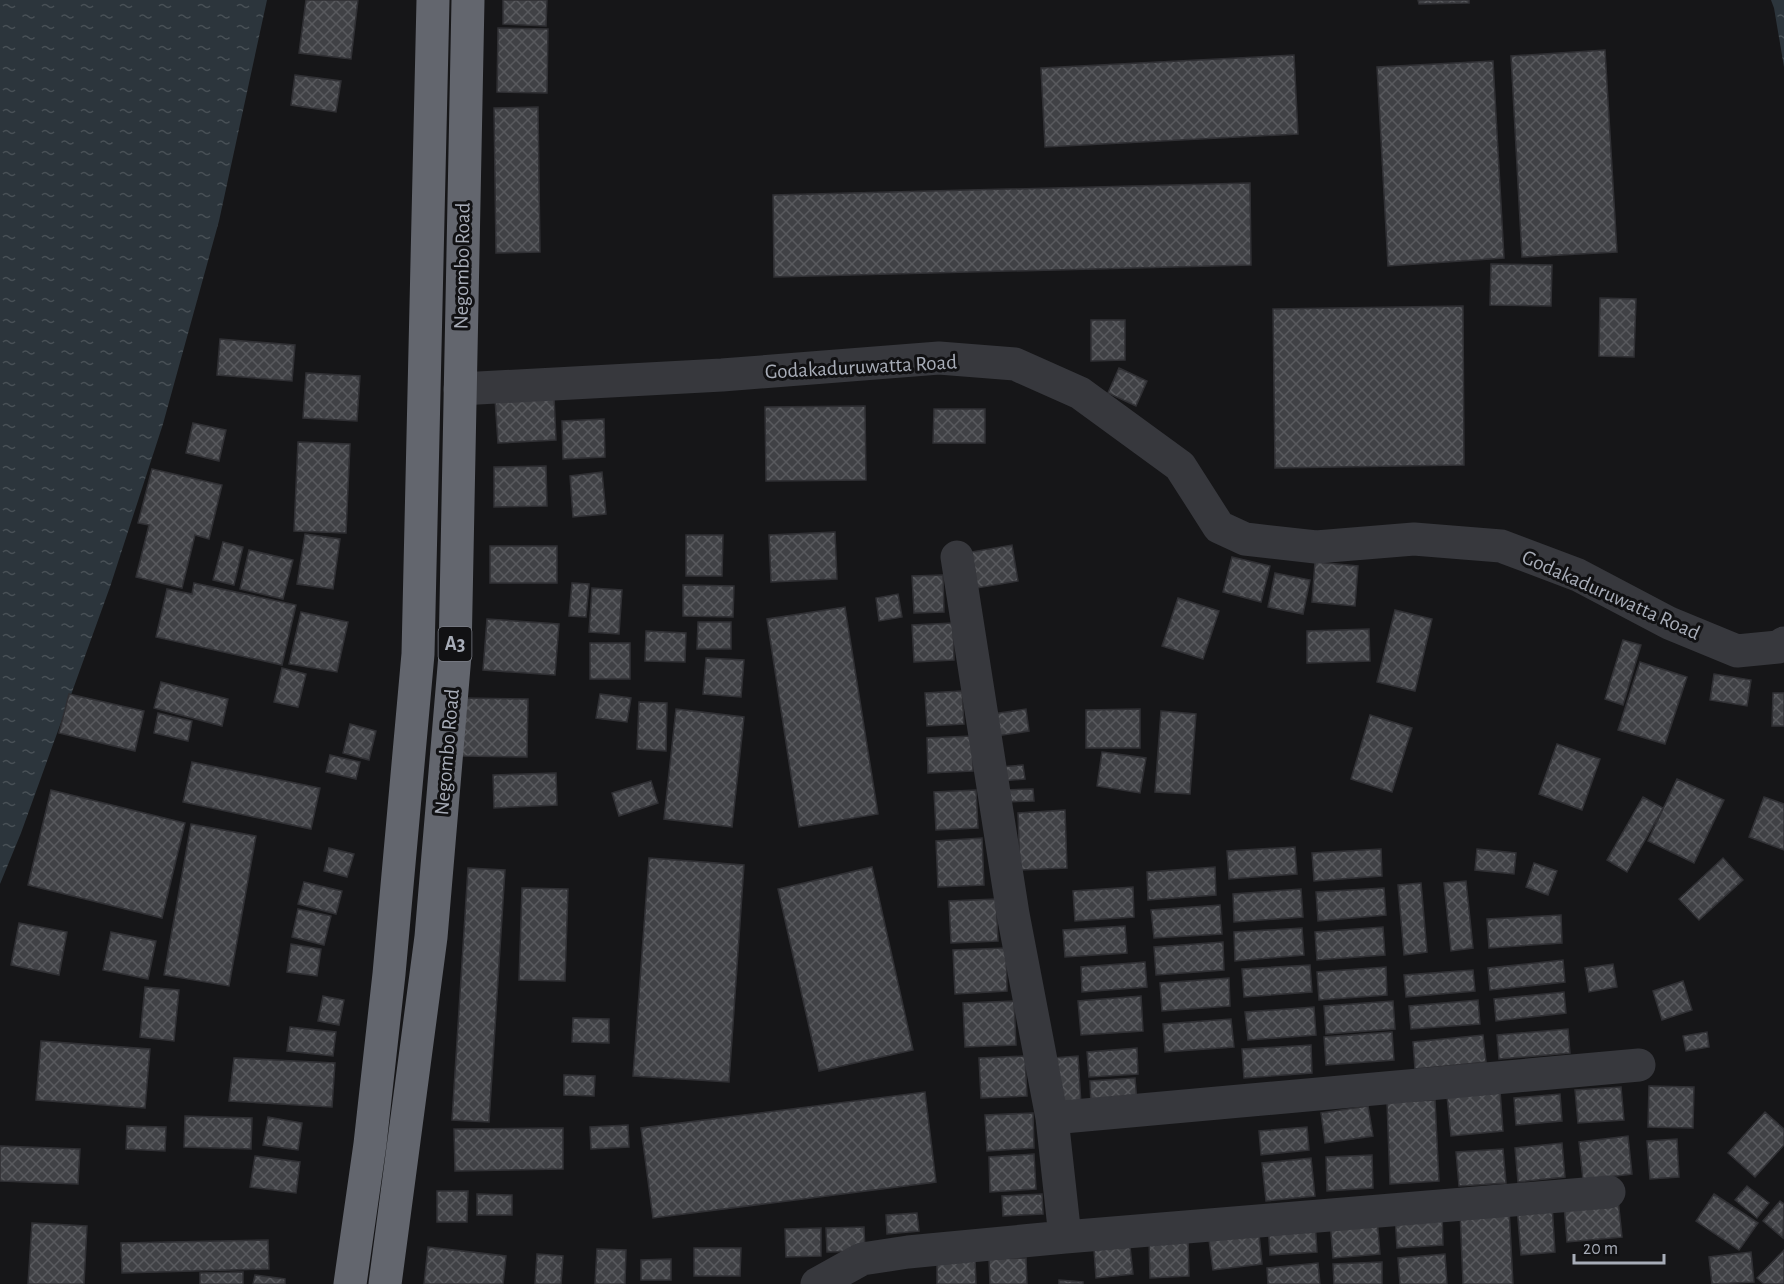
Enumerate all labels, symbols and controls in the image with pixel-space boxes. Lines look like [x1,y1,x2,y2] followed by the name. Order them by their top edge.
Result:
[450,202,474,330] street label: Negombo Road
[764,351,958,383] street label: Godakaduruwatta Road
[1519,546,1703,644] street label: Godakaduruwatta Road
[438,627,472,661] road number: A3
[431,688,463,816] street label: Negombo Road
[1574,1227,1664,1265] scale bar
[1583,1240,1618,1258] text: 20 m

